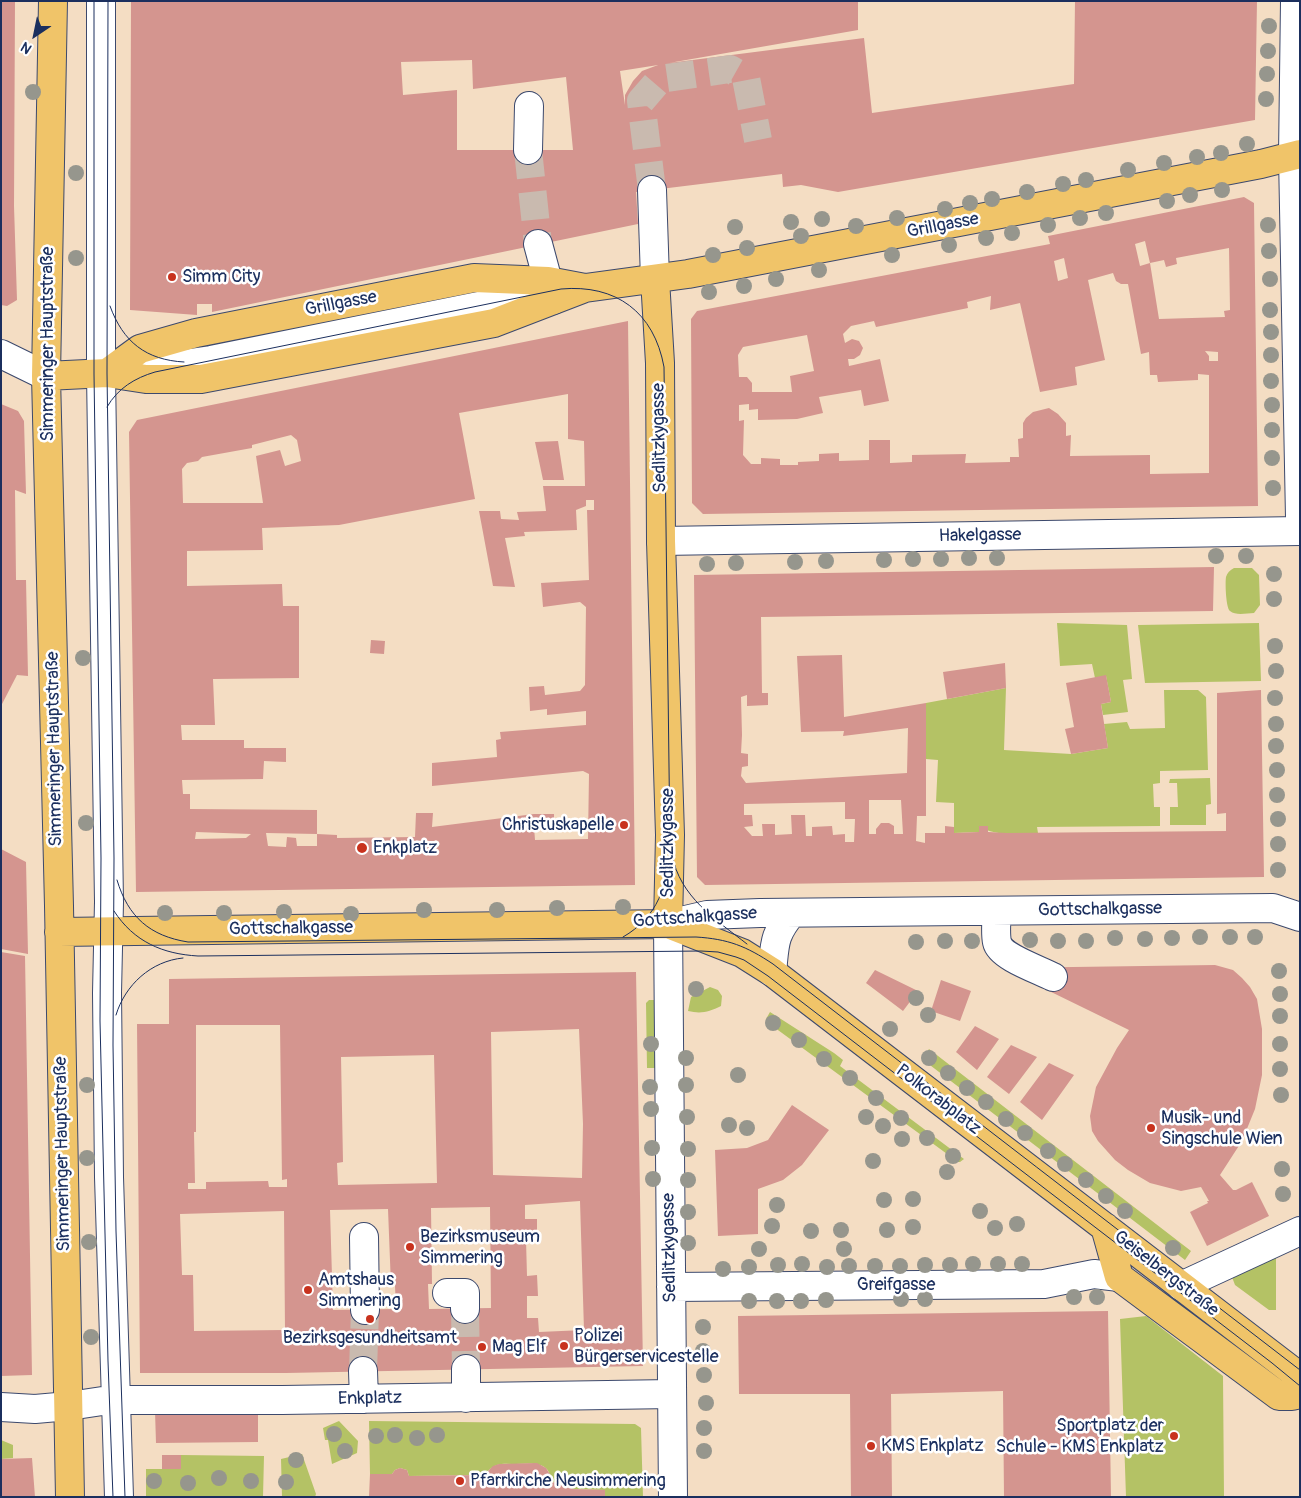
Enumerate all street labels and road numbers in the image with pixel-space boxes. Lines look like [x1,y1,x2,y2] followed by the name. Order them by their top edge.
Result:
[905,208,981,244] street label: Grillgasse
[37,247,59,441] street label: Simmeringer Hauptstraße
[303,286,379,322] street label: Grillgasse
[648,383,672,493] street label: Sedlitzkygasse
[938,524,1022,548] street label: Hakelgasse
[43,651,67,847] street label: Simmeringer Hauptstraße
[657,788,679,898] street label: Sedlitzkygasse
[1038,898,1162,922] street label: Gottschalkgasse
[632,903,758,933] street label: Gottschalkgasse
[229,917,353,941] street label: Gottschalkgasse
[51,1056,75,1252] street label: Simmeringer Hauptstraße
[891,1060,985,1140] street label: Polkorabplatz
[658,1193,682,1303] street label: Sedlitzkygasse
[1109,1226,1223,1322] street label: Geiselbergstraße
[857,1274,935,1296] street label: Greifgasse
[338,1388,402,1410] street label: Enkplatz

